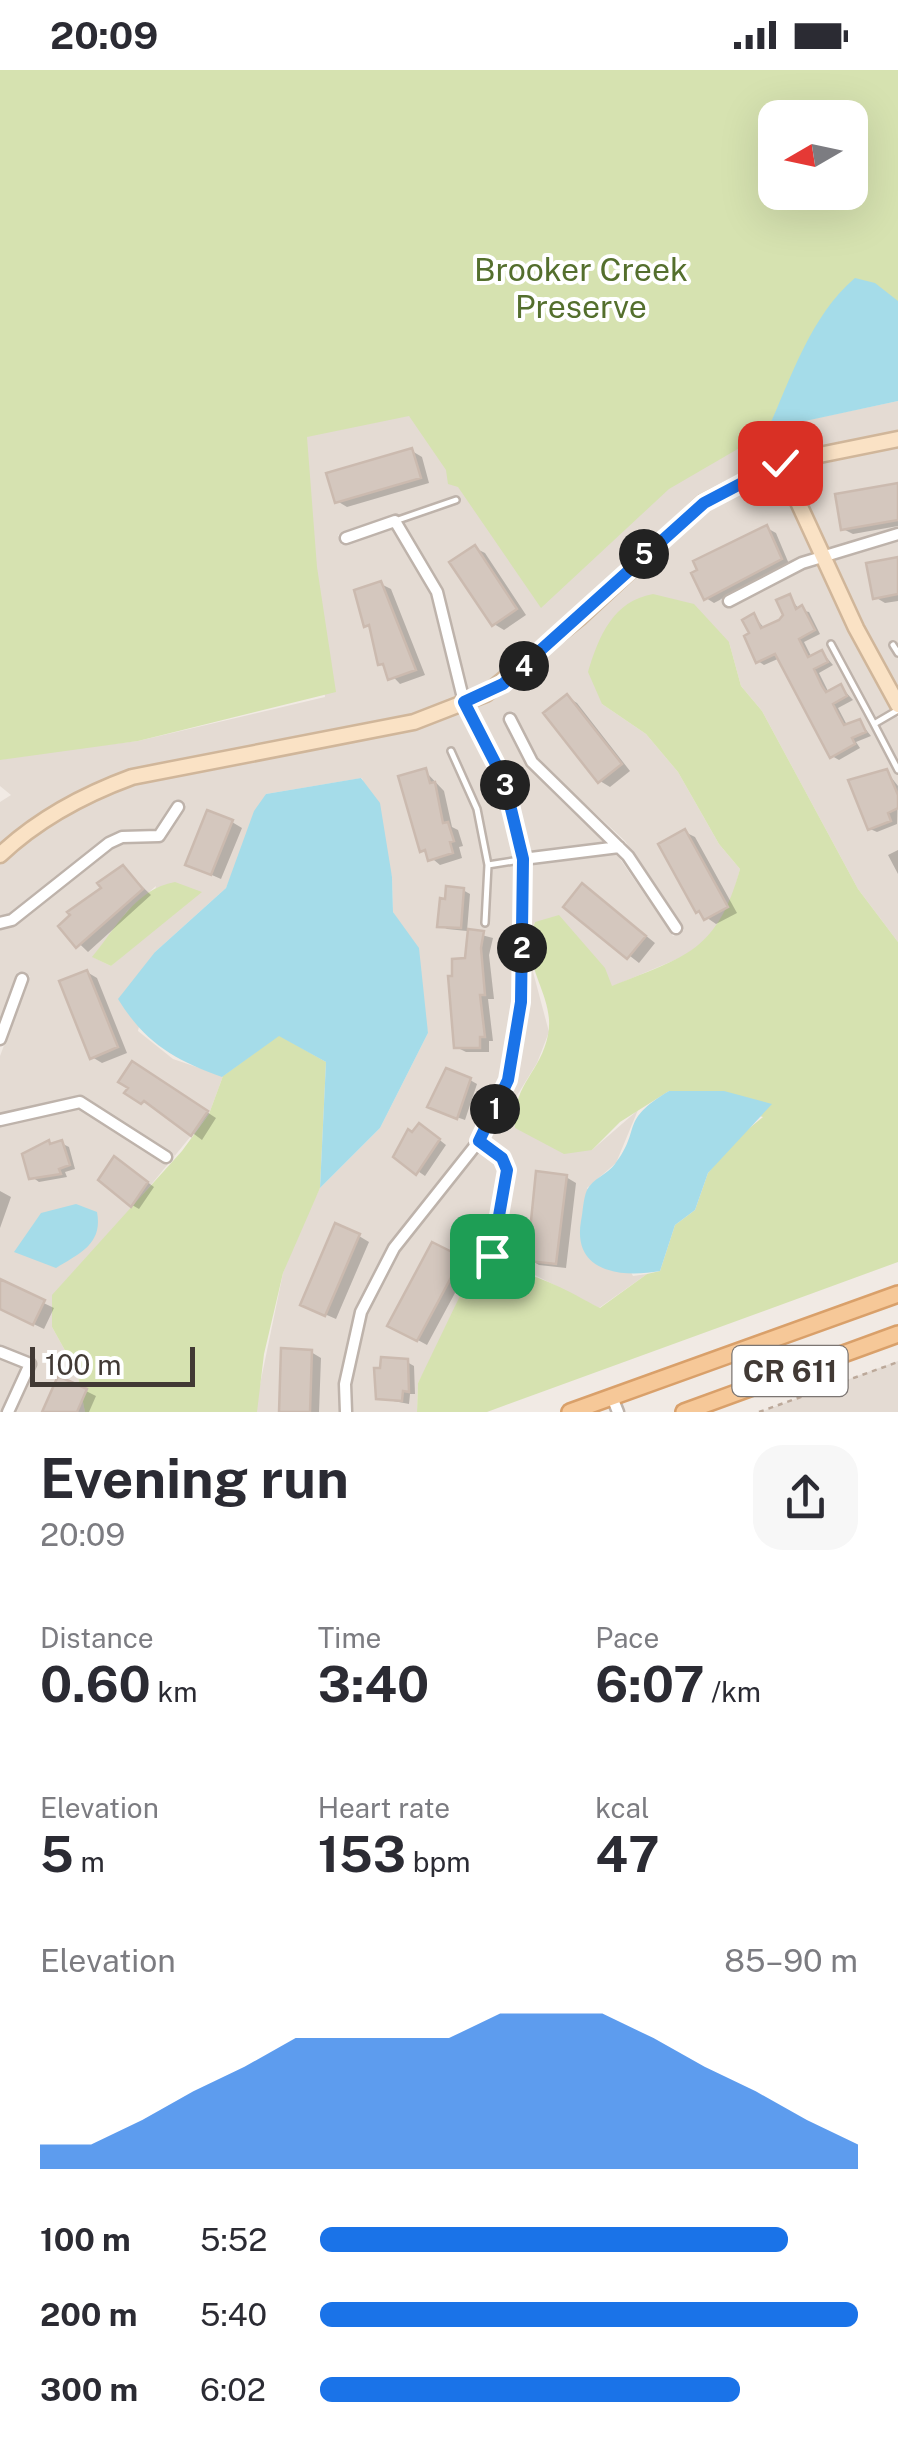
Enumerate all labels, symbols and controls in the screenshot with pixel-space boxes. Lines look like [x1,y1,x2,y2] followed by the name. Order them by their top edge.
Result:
[50,13,158,58] text: 20:09
[758,100,868,210] north arrow
[758,100,868,210] map controls
[474,251,688,325] park label: Brooker Creek Preserve
[738,421,823,506] pin
[753,436,808,491] icon: check
[619,529,669,579] pin: 5
[635,537,653,570] text: 5
[499,641,549,691] pin: 4
[515,649,533,682] text: 4
[480,760,530,810] pin: 3
[496,768,514,801] text: 3
[497,923,547,973] pin: 2
[513,931,531,964] text: 2
[470,1084,520,1134] pin: 1
[489,1092,501,1125] text: 1
[450,1214,535,1299] pin
[465,1229,520,1284] icon: arrive
[30,1342,195,1386] scale bar
[732,1346,848,1396] road number: CR 611
[45,1348,122,1381] text: 100 m
[753,1445,858,1550] button: share
[40,1446,349,1510] text: Evening run
[40,1516,125,1553] text: 20:09
[40,1621,154,1654] text: Distance
[318,1621,381,1654] text: Time
[595,1621,659,1654] text: Pace
[40,1654,151,1713] text: 0.60
[318,1654,429,1713] text: 3:40
[595,1654,705,1713] text: 6:07
[151,1675,198,1708] text: km
[705,1675,761,1708] text: /km
[40,1791,159,1824] text: Elevation
[318,1791,450,1824] text: Heart rate
[595,1791,649,1824] text: kcal
[40,1824,74,1883] text: 5
[318,1824,406,1883] text: 153
[595,1824,659,1883] text: 47
[74,1845,105,1878] text: m
[406,1845,470,1878] text: bpm
[40,1942,176,1979] text: Elevation
[724,1942,858,1979] text: 85–90 m
[40,2221,131,2258] text: 100 m
[200,2221,267,2258] text: 5:52
[40,2296,137,2333] text: 200 m
[200,2296,267,2333] text: 5:40
[40,2371,138,2408] text: 300 m
[200,2371,266,2408] text: 6:02

